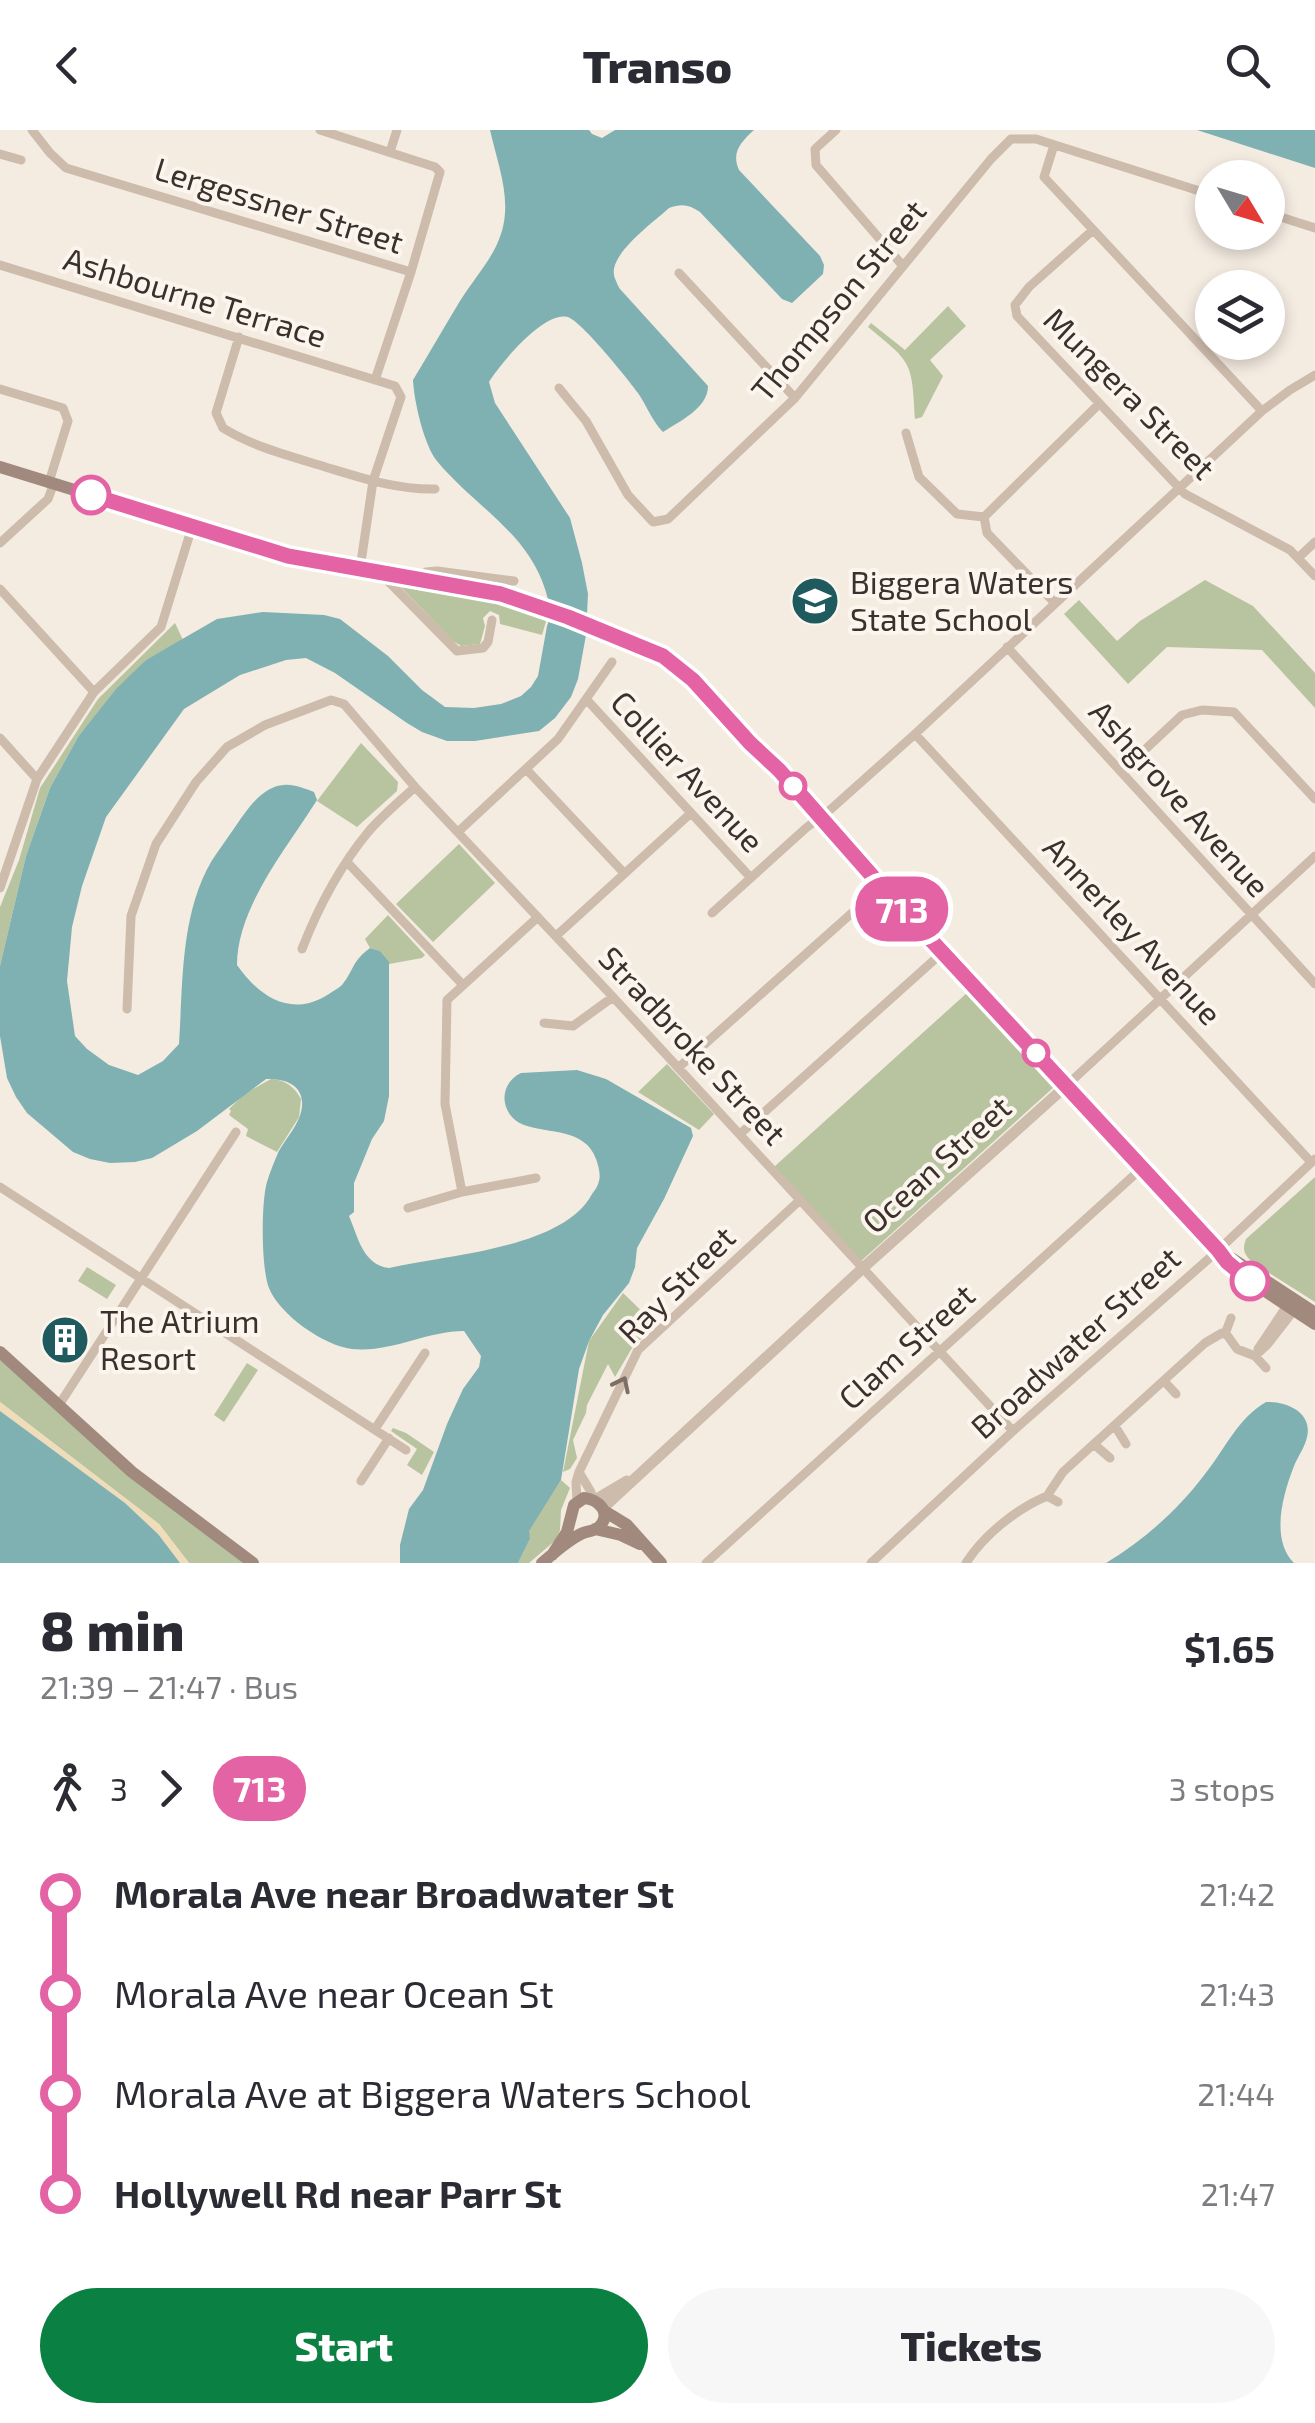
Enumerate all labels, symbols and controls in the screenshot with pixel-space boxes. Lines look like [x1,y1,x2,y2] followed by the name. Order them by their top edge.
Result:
[40,38,95,93] icon: back
[583,38,732,92] text: Transo
[1220,38,1275,93] icon: search
[151,148,408,260] street label: Lergessner Street
[1195,160,1285,250] north arrow
[1195,160,1285,360] map controls
[742,191,933,408] street label: Thompson Street
[60,238,331,354] street label: Ashbourne Terrace
[1195,270,1285,360] button: layers
[1037,299,1224,486] street label: Mungera Street
[72,476,110,514] unlabelled marker
[850,562,1074,637] place label: Biggera Waters State School
[789,575,841,627] school or university icon: Biggera Waters State School
[604,682,773,859] street label: Collier Avenue
[1083,692,1278,903] street label: Ashgrove Avenue
[780,773,806,799] unlabelled marker
[1037,828,1230,1032] street label: Annerley Avenue
[844,876,960,942] line badge: 713
[875,888,929,930] text: 713
[592,938,795,1151] street label: Stradbroke Street
[1023,1040,1049,1066] unlabelled marker
[854,1087,1018,1240] street label: Ocean Street
[609,1217,742,1350] street label: Ray Street
[962,1238,1187,1445] street label: Broadwater Street
[1231,1262,1269,1300] unlabelled marker
[830,1275,981,1416] street label: Clam Street
[100,1301,260,1376] place label: The Atrium Resort
[39,1314,91,1366] building icon: The Atrium Resort
[609,1376,629,1394] one-way arrow
[40,1596,185,1662] text: 8 min
[1184,1625,1275,1671] text: $1.65
[40,1667,298,1705] text: 21:39 – 21:47 · Bus
[40,1761,95,1816] icon: walk
[143,1761,198,1816] icon: forward
[233,1767,286,1809] text: 713
[110,1769,128,1807] text: 3
[1169,1769,1275,1807] text: 3 stops
[114,1870,674,1916] text: Morala Ave near Broadwater St
[1199,1874,1275,1912] text: 21:42
[114,1970,554,2016] text: Morala Ave near Ocean St
[1199,1974,1275,2012] text: 21:43
[114,2070,751,2116] text: Morala Ave at Biggera Waters School
[1197,2074,1275,2112] text: 21:44
[114,2170,562,2216] text: Hollywell Rd near Parr St
[1201,2174,1275,2212] text: 21:47
[40,2288,648,2403] button: Start
[668,2288,1275,2403] button: Tickets

